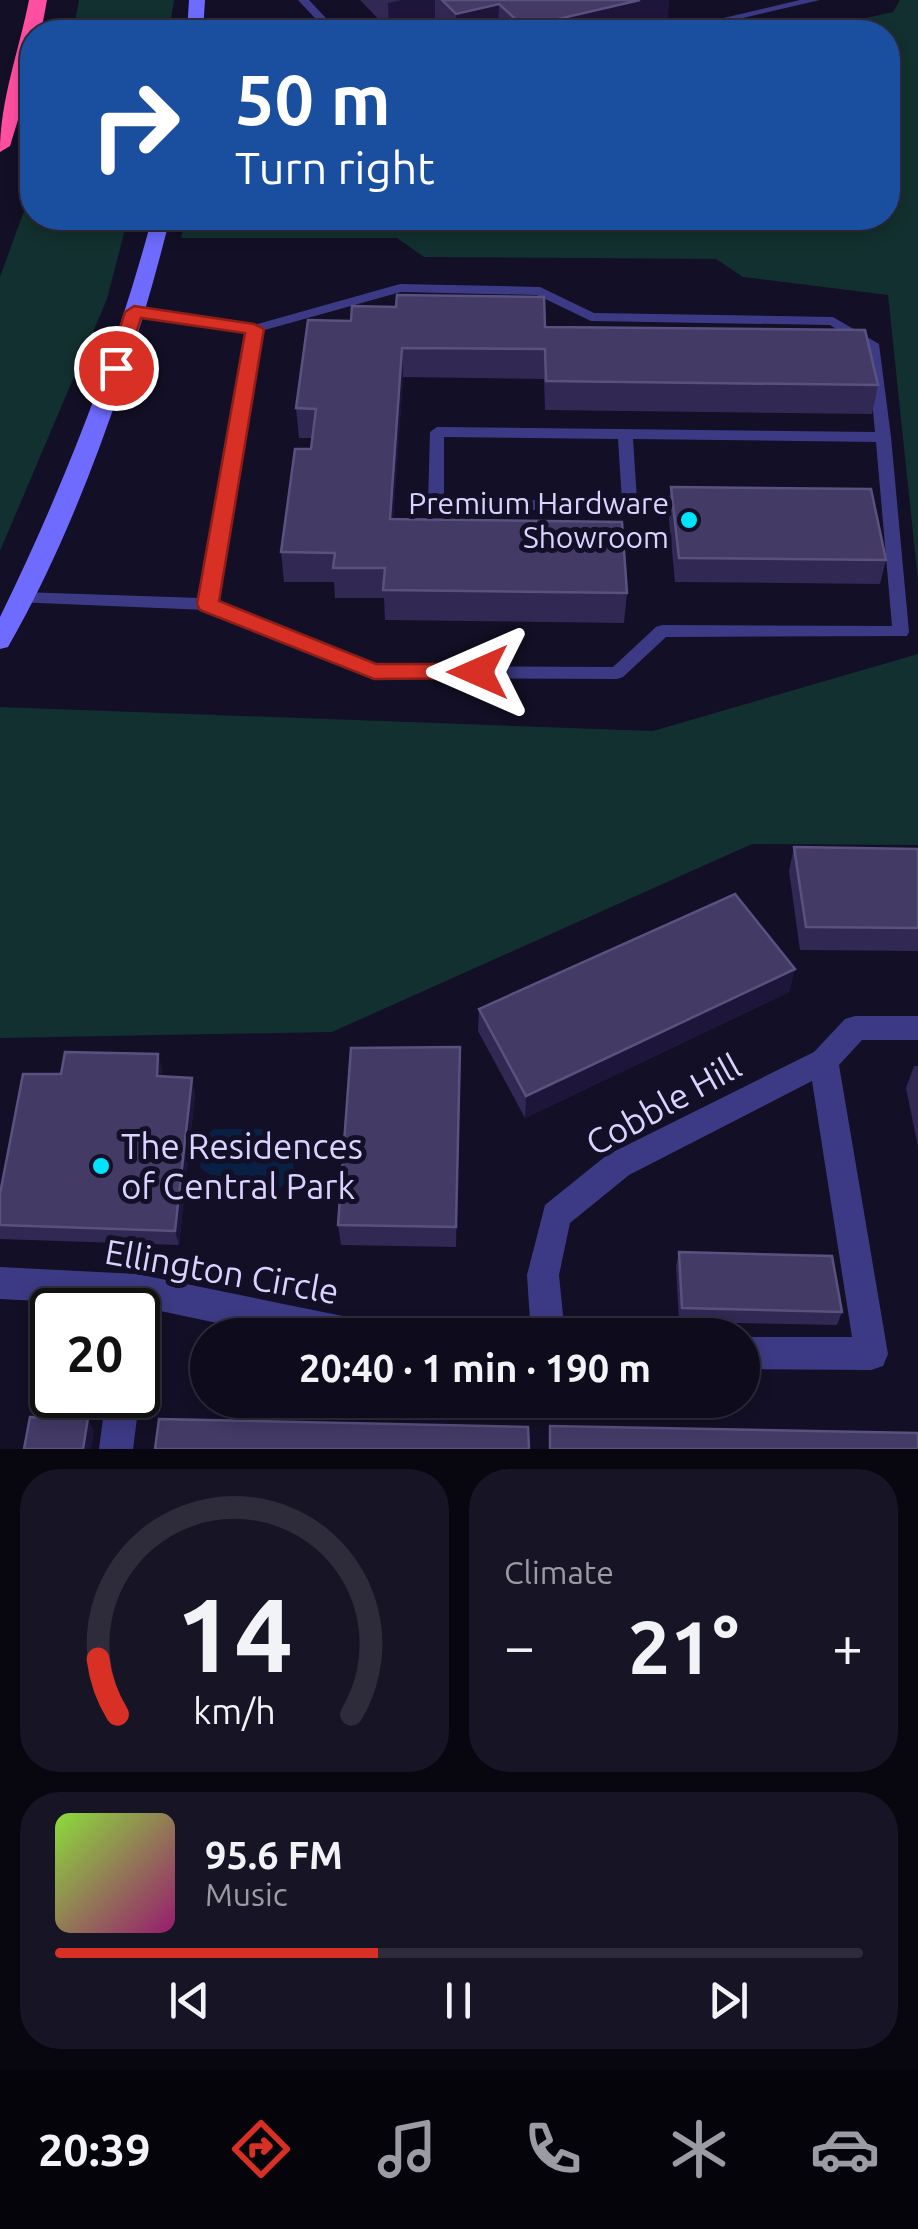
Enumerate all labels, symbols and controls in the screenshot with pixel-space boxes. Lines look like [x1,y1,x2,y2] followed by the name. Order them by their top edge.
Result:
[70,60,200,190] icon: right
[235,60,391,138] text: 50 m
[235,142,435,193] text: Turn right
[74,326,159,411] pin
[89,341,144,396] icon: arrive
[408,486,669,554] place label: Premium Hardware Showroom
[678,509,700,531] marker: Premium Hardware Showroom
[426,620,530,724] position arrow
[579,1045,747,1163] street label: Cobble Hill
[121,1126,363,1206] place label: The Residences of Central Park
[90,1155,112,1177] marker: The Residences of Central Park
[102,1231,342,1311] street label: Ellington Circle
[30,1288,160,1418] speed limit sign: 20
[299,1347,651,1389] text: 20:40 · 1 min · 190 m
[504,1554,614,1590] text: Climate
[176,1575,293,1692] text: 14
[628,1604,739,1688] text: 21°
[504,1615,535,1676] text: −
[832,1615,863,1676] text: +
[193,1691,276,1731] text: km/h
[205,1834,343,1876] text: 95.6 FM
[205,1876,288,1912] text: Music
[162,1973,217,2028] icon: previous
[431,1973,486,2028] icon: pause
[701,1973,756,2028] icon: next
[226,2114,296,2184] icon: directions
[372,2114,442,2184] icon: music
[518,2114,588,2184] icon: phone
[664,2114,734,2184] icon: climate
[810,2114,880,2184] icon: car
[38,2124,151,2175] text: 20:39

